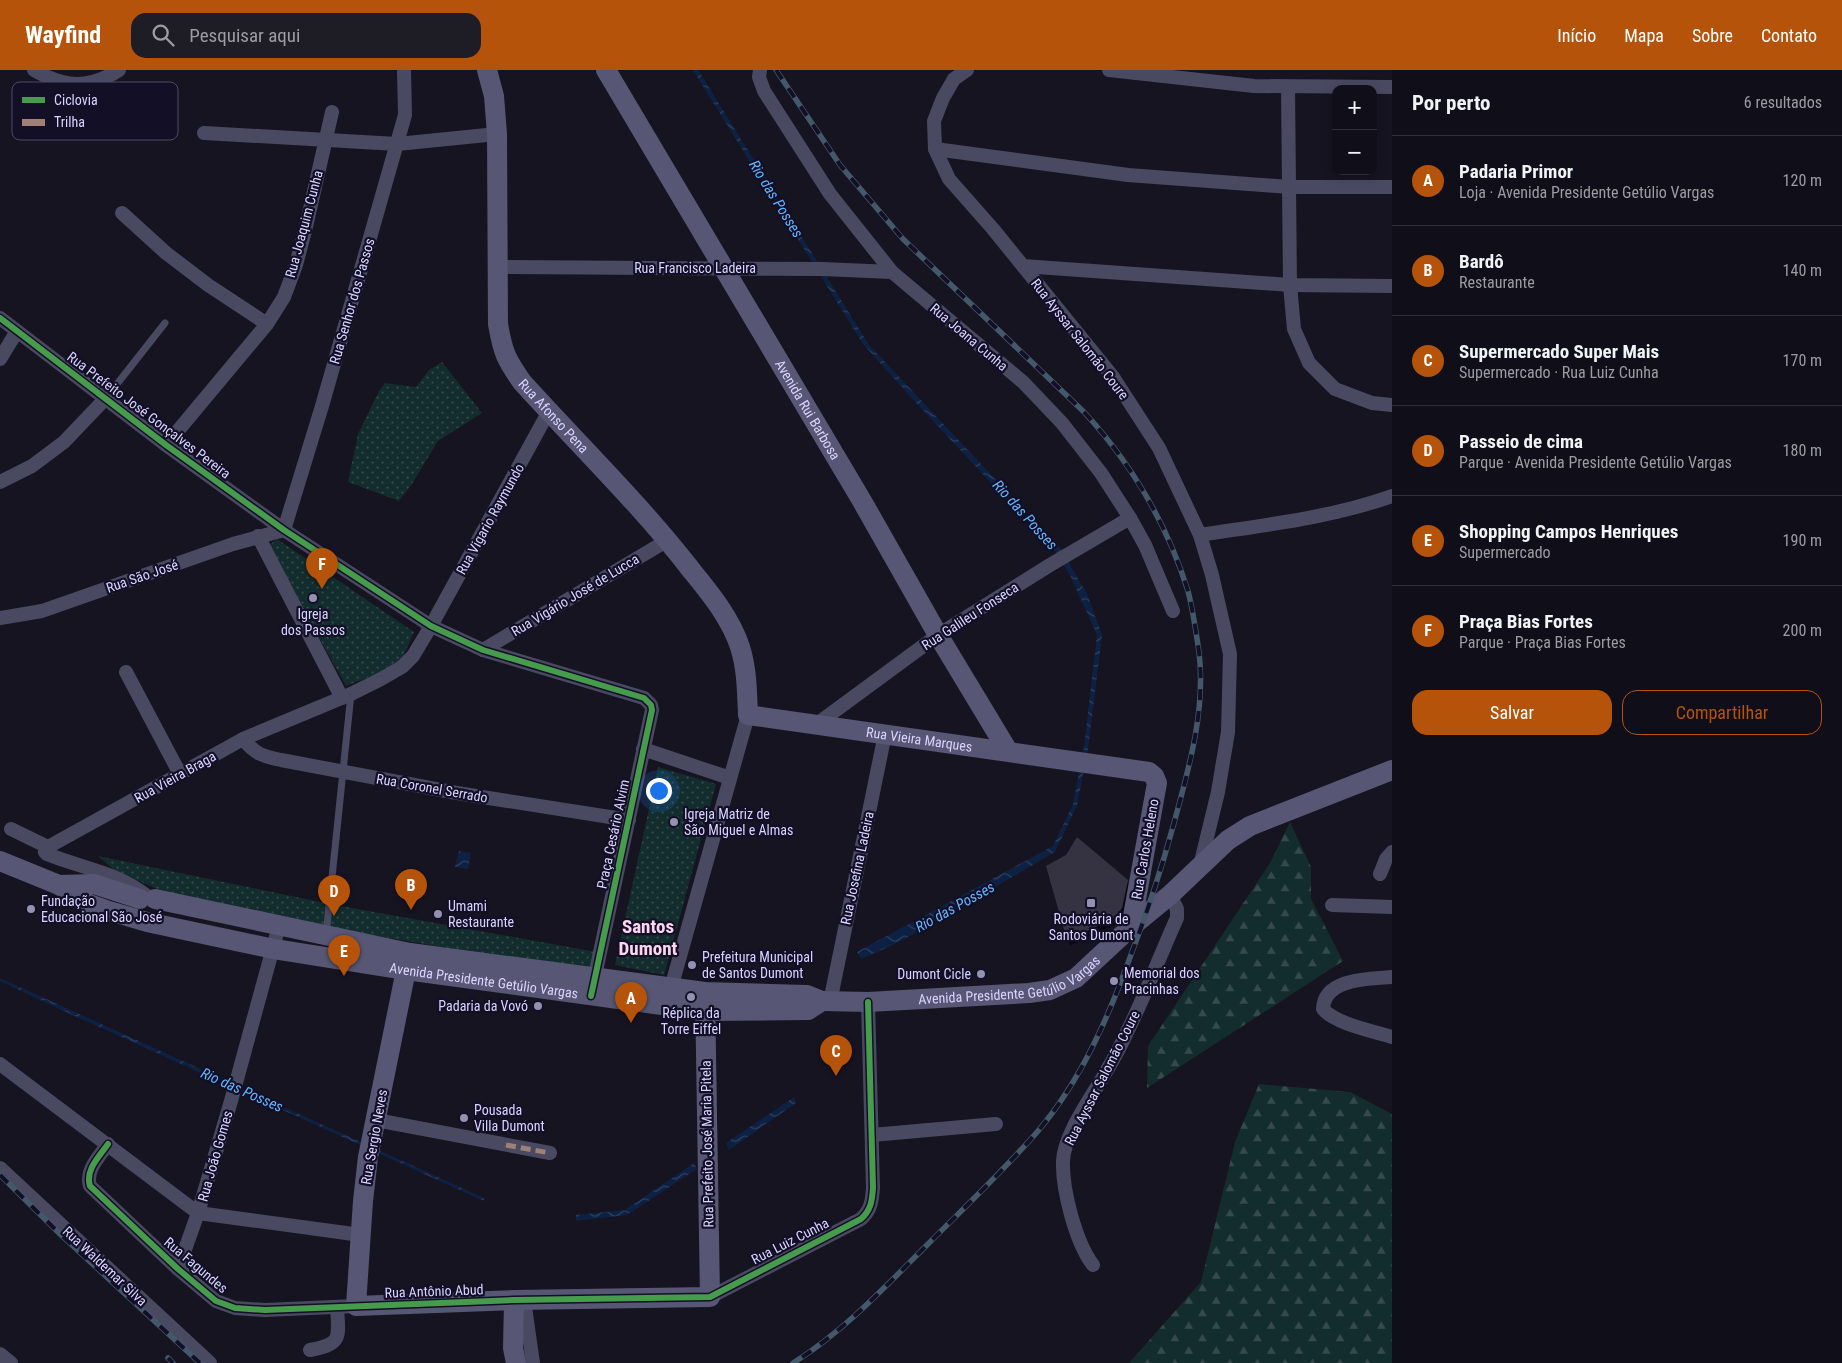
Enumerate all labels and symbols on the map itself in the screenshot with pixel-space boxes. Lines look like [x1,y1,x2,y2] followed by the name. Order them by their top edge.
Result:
[12,82,178,140] legend
[54,92,98,108] text: Ciclovia
[54,114,85,130] text: Trilha
[745,157,807,241] water label: Rio das Posses
[282,169,326,279] street label: Rua Joaquim Cunha
[326,236,378,366] street label: Rua Senhor dos Passos
[634,260,756,276] street label: Rua Francisco Ladeira
[1028,275,1132,403] street label: Rua Ayssar Salomão Coure
[927,300,1011,374] street label: Rua Joana Cunha
[64,348,234,482] street label: Rua Prefeito José Gonçalves Pereira
[772,357,844,462] street label: Avenida Rui Barbosa
[515,376,592,456] street label: Rua Afonso Pena
[453,461,527,577] street label: Rua Vigario Raymundo
[989,476,1061,554] water label: Rio das Posses
[306,548,338,589] pin: F
[508,551,642,639] street label: Rua Vigário José de Lucca
[104,556,181,596] street label: Rua São José
[919,579,1021,653] street label: Rua Galileu Fonseca
[307,592,319,604] marker: Igreja dos Passos
[281,606,345,638] place label: Igreja dos Passos
[865,724,973,755] street label: Rua Vieira Marques
[131,748,219,806] street label: Rua Vieira Braga
[375,770,489,806] street label: Rua Coronel Serrado
[594,778,632,890] street label: Praça Cesário Alvim
[646,778,672,804] your location
[1128,798,1162,900] street label: Rua Carlos Heleno
[684,806,793,838] place label: Igreja Matriz de São Miguel e Almas
[837,810,877,926] street label: Rua Josefina Ladeira
[668,816,680,828] marker: Igreja Matriz de São Miguel e Almas
[395,869,427,910] pin: B
[318,875,350,916] pin: D
[912,878,998,936] water label: Rio das Posses
[41,893,163,925] place label: Fundação Educacional São José
[1085,897,1097,909] marker: Rodoviária de Santos Dumont
[448,898,515,930] place label: Umami Restaurante
[25,903,37,915] marker: Fundação Educacional São José
[432,908,444,920] marker: Umami Restaurante
[1049,911,1133,943] place label: Rodoviária de Santos Dumont
[619,915,678,960] district label: Santos Dumont
[328,935,360,976] pin: E
[702,949,813,981] place label: Prefeitura Municipal de Santos Dumont
[918,952,1103,1007] street label: Avenida Presidente Getúlio Vargas
[388,959,579,1002] street label: Avenida Presidente Getúlio Vargas
[686,959,698,971] marker: Prefeitura Municipal de Santos Dumont
[1124,965,1200,997] place label: Memorial dos Pracinhas
[897,966,971,982] place label: Dumont Cicle
[975,968,987,980] marker: Dumont Cicle
[1108,975,1120,987] marker: Memorial dos Pracinhas
[615,982,647,1023] pin: A
[685,991,697,1003] marker: Réplica da Torre Eiffel
[438,998,528,1014] place label: Padaria da Vovó
[532,1000,544,1012] marker: Padaria da Vovó
[661,1005,721,1037] place label: Réplica da Torre Eiffel
[1061,1008,1143,1148] street label: Rua Ayssar Salomão Coure
[820,1035,852,1076] pin: C
[698,1060,716,1228] street label: Rua Prefeito José Maria Pitela
[198,1064,286,1116] water label: Rio das Posses
[358,1088,390,1186] street label: Rua Sergio Neves
[474,1102,545,1134] place label: Pousada Villa Dumont
[194,1109,236,1203] street label: Rua João Gomes
[458,1112,470,1124] marker: Pousada Villa Dumont
[749,1215,831,1267] street label: Rua Luiz Cunha
[60,1223,150,1309] street label: Rua Waldemar Silva
[161,1234,231,1296] street label: Rua Fagundes
[384,1281,484,1301] street label: Rua Antônio Abud

